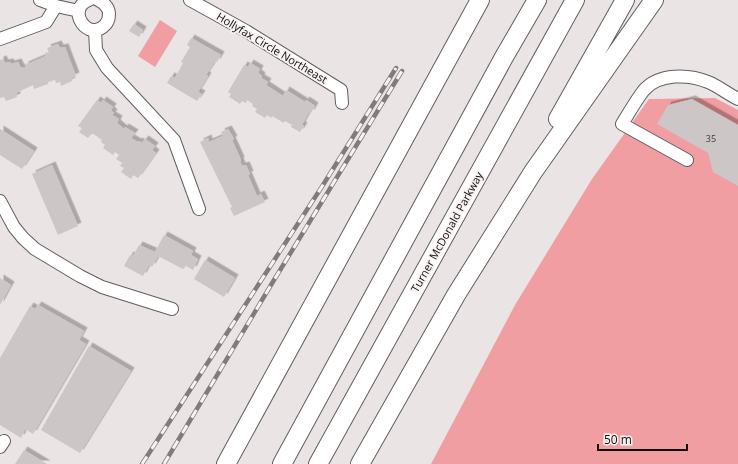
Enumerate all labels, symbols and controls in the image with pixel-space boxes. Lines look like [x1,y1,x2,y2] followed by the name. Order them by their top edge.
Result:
[214,8,331,87] street label: Hollyfax Circle Northeast
[706,132,716,145] house number: 35
[407,168,486,295] street label: Turner McDonald Parkway
[598,426,687,452] scale bar
[604,431,632,448] text: 50 m

